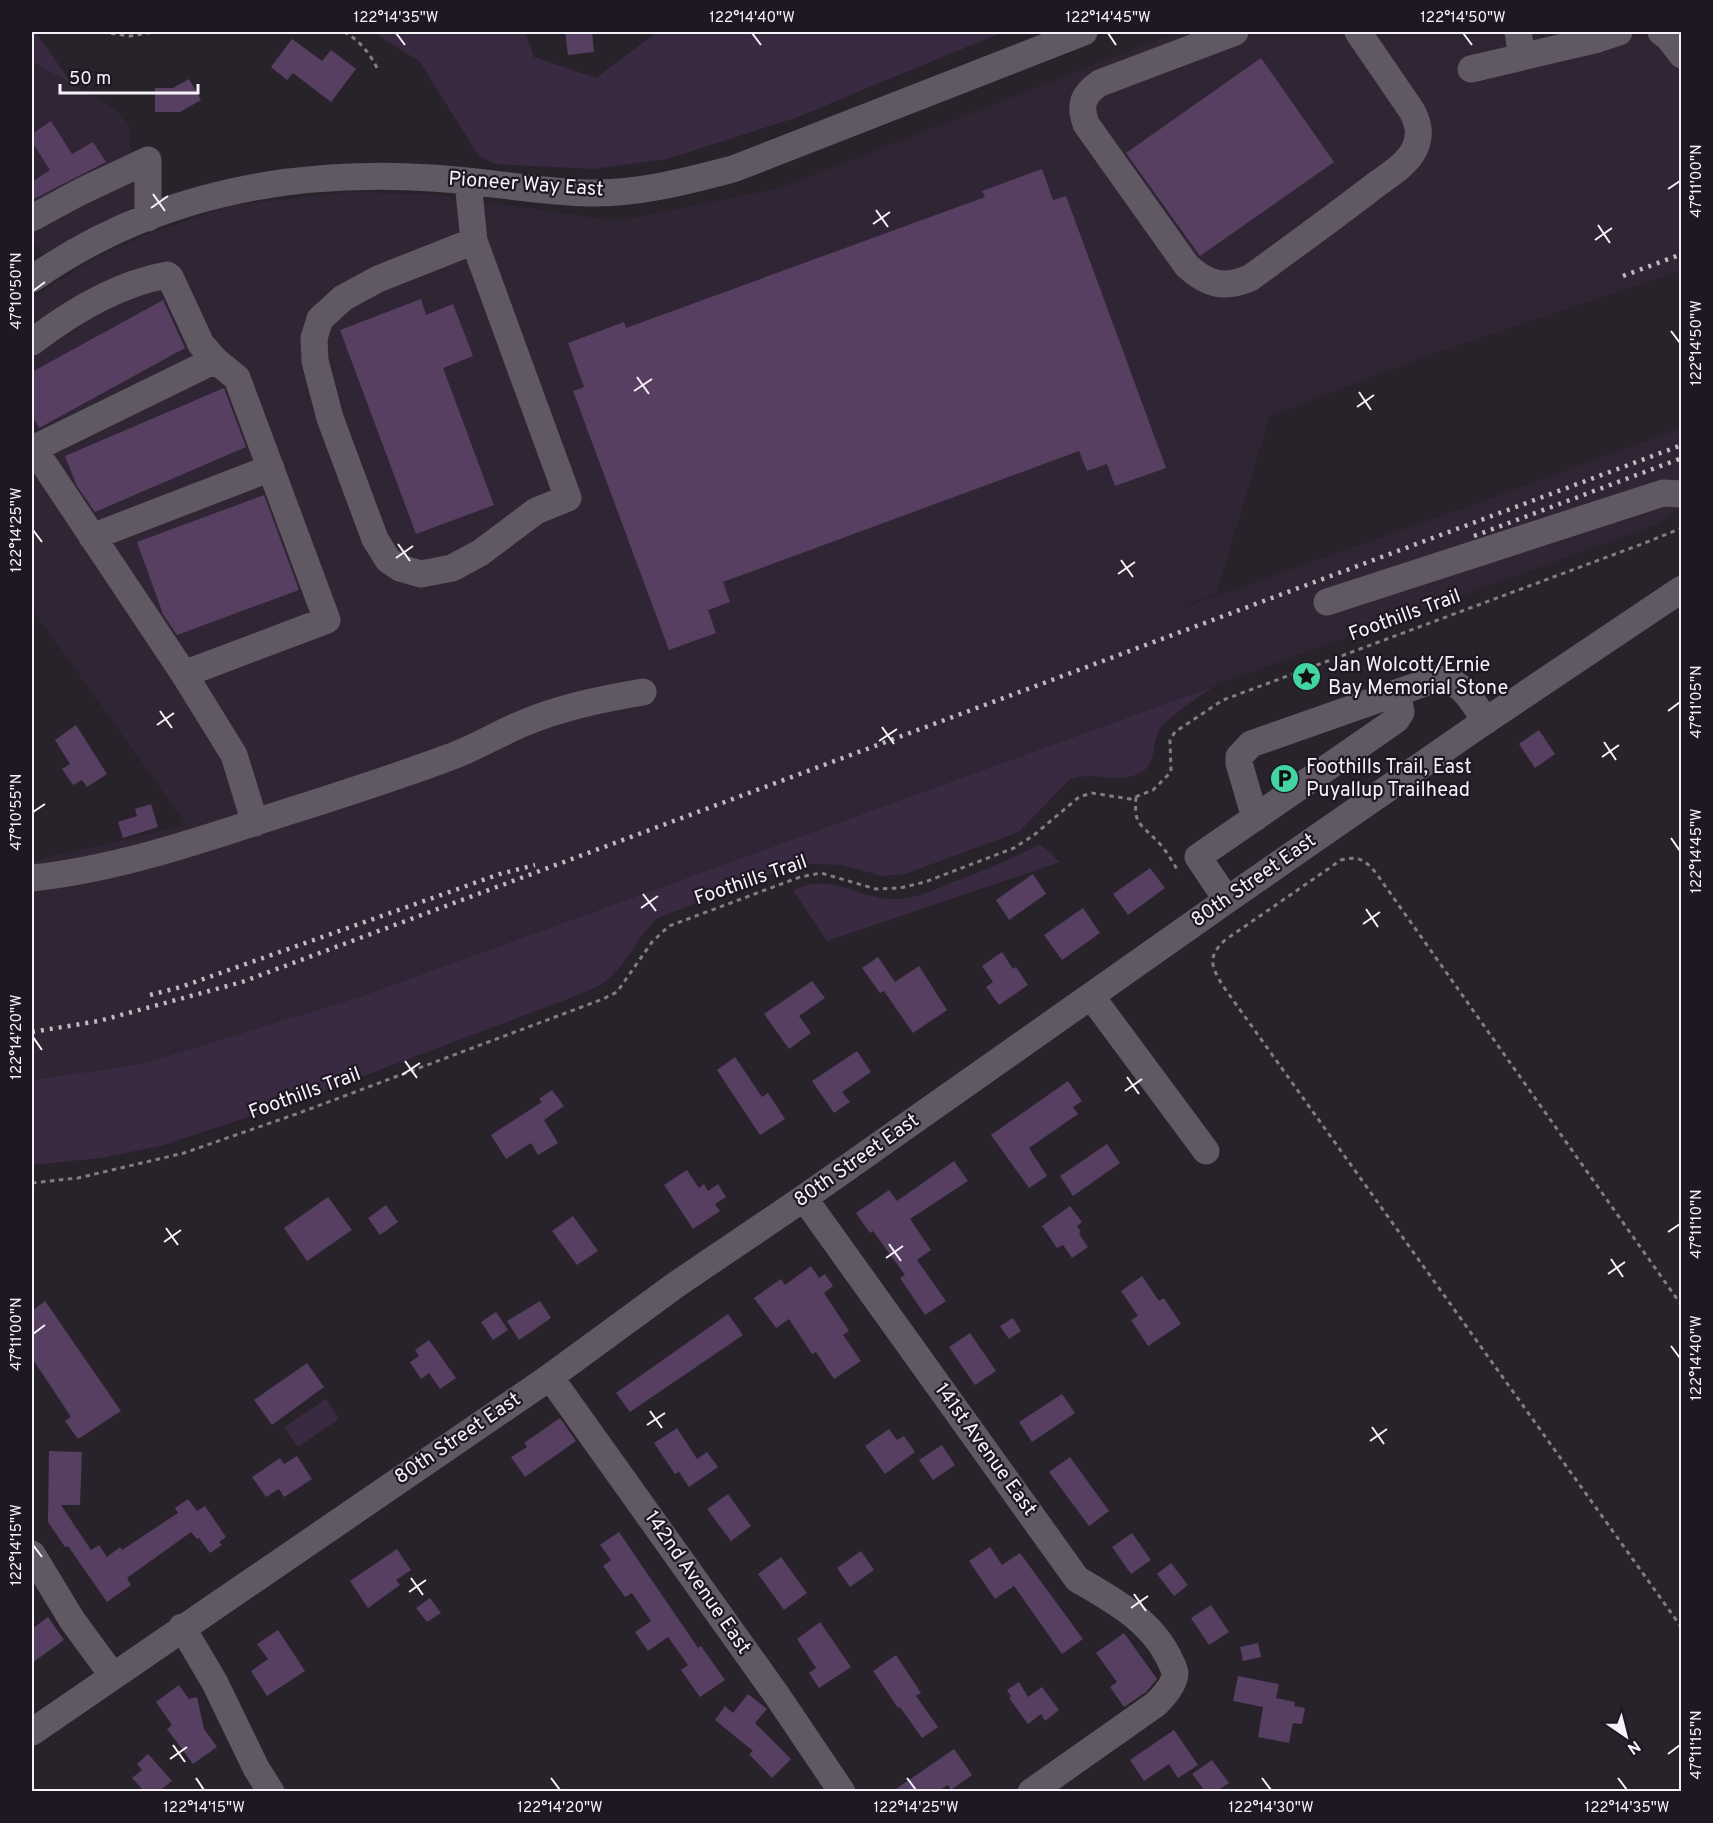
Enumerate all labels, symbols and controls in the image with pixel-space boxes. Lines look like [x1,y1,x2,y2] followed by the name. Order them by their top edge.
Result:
[354,9,438,28] text: 122°14'35"W
[709,9,795,28] text: 122°14'40"W
[1065,9,1151,28] text: 122°14'45"W
[1420,9,1506,28] text: 122°14'50"W
[60,57,198,95] scale bar
[69,68,111,91] text: 50 m
[1688,144,1707,218] text: 47°11'00"N
[447,167,605,203] street label: Pioneer Way East
[8,252,27,330] text: 47°10'50"N
[1688,300,1707,386] text: 122°14'50"W
[8,487,27,573] text: 122°14'25"W
[1345,584,1465,648] street label: Foothills Trail
[1328,653,1508,702] place label: Jan Wolcott/Ernie Bay Memorial Stone
[1291,661,1323,693] place icon: Jan Wolcott/Ernie Bay Memorial Stone
[1688,665,1707,739] text: 47°11'05"N
[1306,755,1472,804] place label: Foothills Trail, East Puyallup Trailhead
[1269,763,1301,795] parking icon: Foothills Trail, East Puyallup Trailhead
[8,774,27,850] text: 47°10'55"N
[1688,808,1707,894] text: 122°14'45"W
[1186,828,1322,934] street label: 80th Street East
[691,850,811,912] street label: Foothills Trail
[8,994,27,1080] text: 122°14'20"W
[245,1062,365,1126] street label: Foothills Trail
[789,1108,925,1214] street label: 80th Street East
[1688,1189,1707,1259] text: 47°11'10"N
[8,1297,27,1371] text: 47°11'00"N
[1688,1315,1707,1401] text: 122°14'40"W
[928,1378,1042,1522] street label: 141st Avenue East
[390,1387,526,1491] street label: 80th Street East
[8,1504,27,1586] text: 122°14'15"W
[638,1506,756,1660] street label: 142nd Avenue East
[1596,1706,1656,1766] north arrow
[1688,1710,1707,1780] text: 47°11'15"N
[1623,1735,1644,1758] text: N
[163,1799,245,1818] text: 122°14'15"W
[517,1799,603,1818] text: 122°14'20"W
[873,1799,959,1818] text: 122°14'25"W
[1228,1799,1314,1818] text: 122°14'30"W
[1585,1799,1669,1818] text: 122°14'35"W

